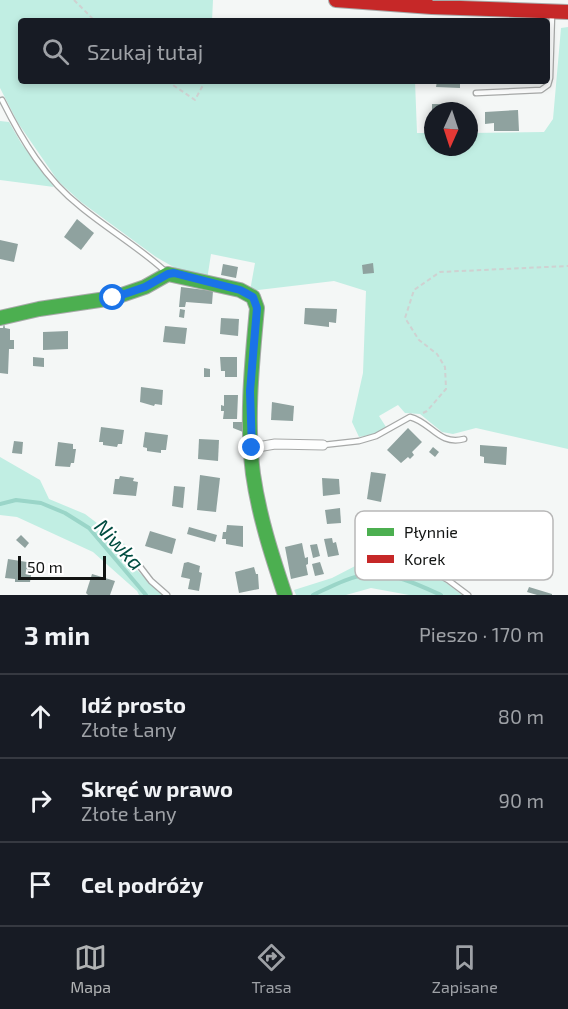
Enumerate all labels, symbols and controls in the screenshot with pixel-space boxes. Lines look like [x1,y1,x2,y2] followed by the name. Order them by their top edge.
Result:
[18,18,550,84] search box
[39,35,72,68] icon: search
[87,38,203,64] text: Szukaj tutaj
[424,102,478,156] north arrow
[99,284,125,310] route start
[238,434,264,460] route end
[355,511,553,580] legend
[90,513,150,575] water label: Niwka
[404,522,458,541] text: Płynnie
[404,549,445,568] text: Korek
[18,553,106,580] scale bar
[27,557,63,576] text: 50 m
[24,619,90,650] text: 3 min
[419,622,544,646] text: Pieszo · 170 m
[81,691,186,717] text: Idź prosto
[24,700,57,733] icon: ahead
[498,704,544,728] text: 80 m
[81,717,177,741] text: Złote Łany
[81,775,233,801] text: Skręć w prawo
[24,784,57,817] icon: right
[499,788,544,812] text: 90 m
[81,801,177,825] text: Złote Łany
[24,868,57,901] icon: arrive
[81,871,203,897] text: Cel podróży
[70,941,111,996] tab: Mapa
[252,941,291,996] tab: Trasa
[432,941,498,996] tab: Zapisane

